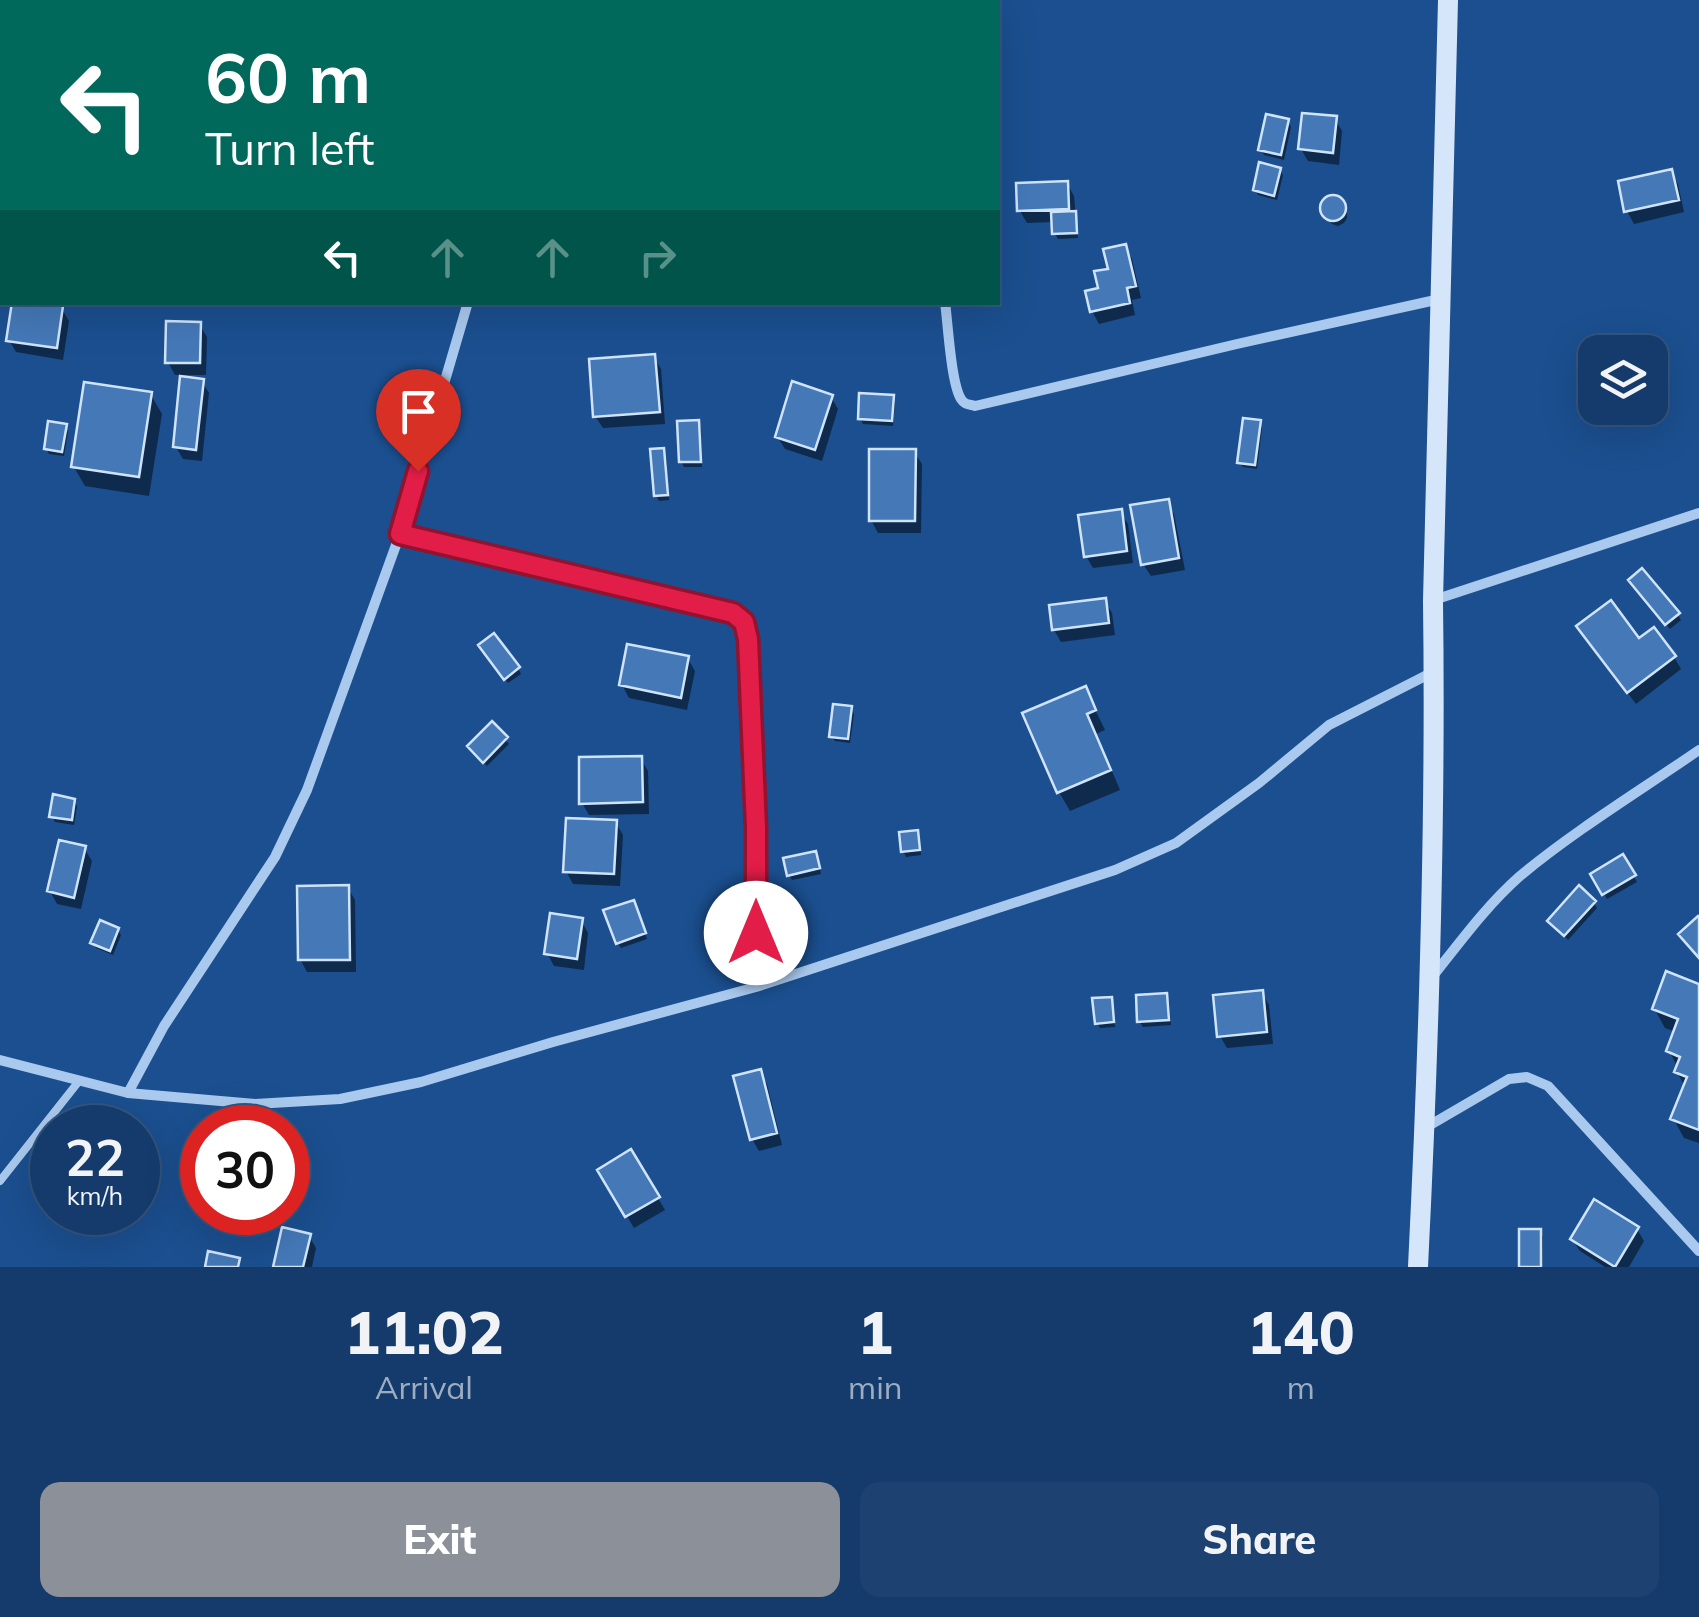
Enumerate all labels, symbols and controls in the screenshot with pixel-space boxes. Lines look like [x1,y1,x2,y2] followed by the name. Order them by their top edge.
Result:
[205,33,371,121] text: 60 m
[40,40,170,170] icon: left
[205,120,374,176] text: Turn left
[315,230,370,285] icon: left
[420,230,475,285] icon: ahead
[525,230,580,285] icon: ahead
[630,230,685,285] icon: right
[1578,335,1668,425] map controls
[1578,335,1668,425] button: layers
[376,369,461,472] pin
[391,384,446,439] icon: arrive
[704,881,808,985] position arrow
[180,1105,310,1235] speed limit sign: 30
[65,1126,125,1189] text: 22
[67,1180,123,1211] text: km/h
[344,1294,504,1369] text: 11:02
[857,1294,893,1369] text: 1
[1247,1294,1355,1369] text: 140
[375,1367,473,1407] text: Arrival
[848,1367,903,1407] text: min
[1287,1367,1315,1407] text: m
[40,1482,840,1597] button: Exit
[860,1482,1659,1597] button: Share

